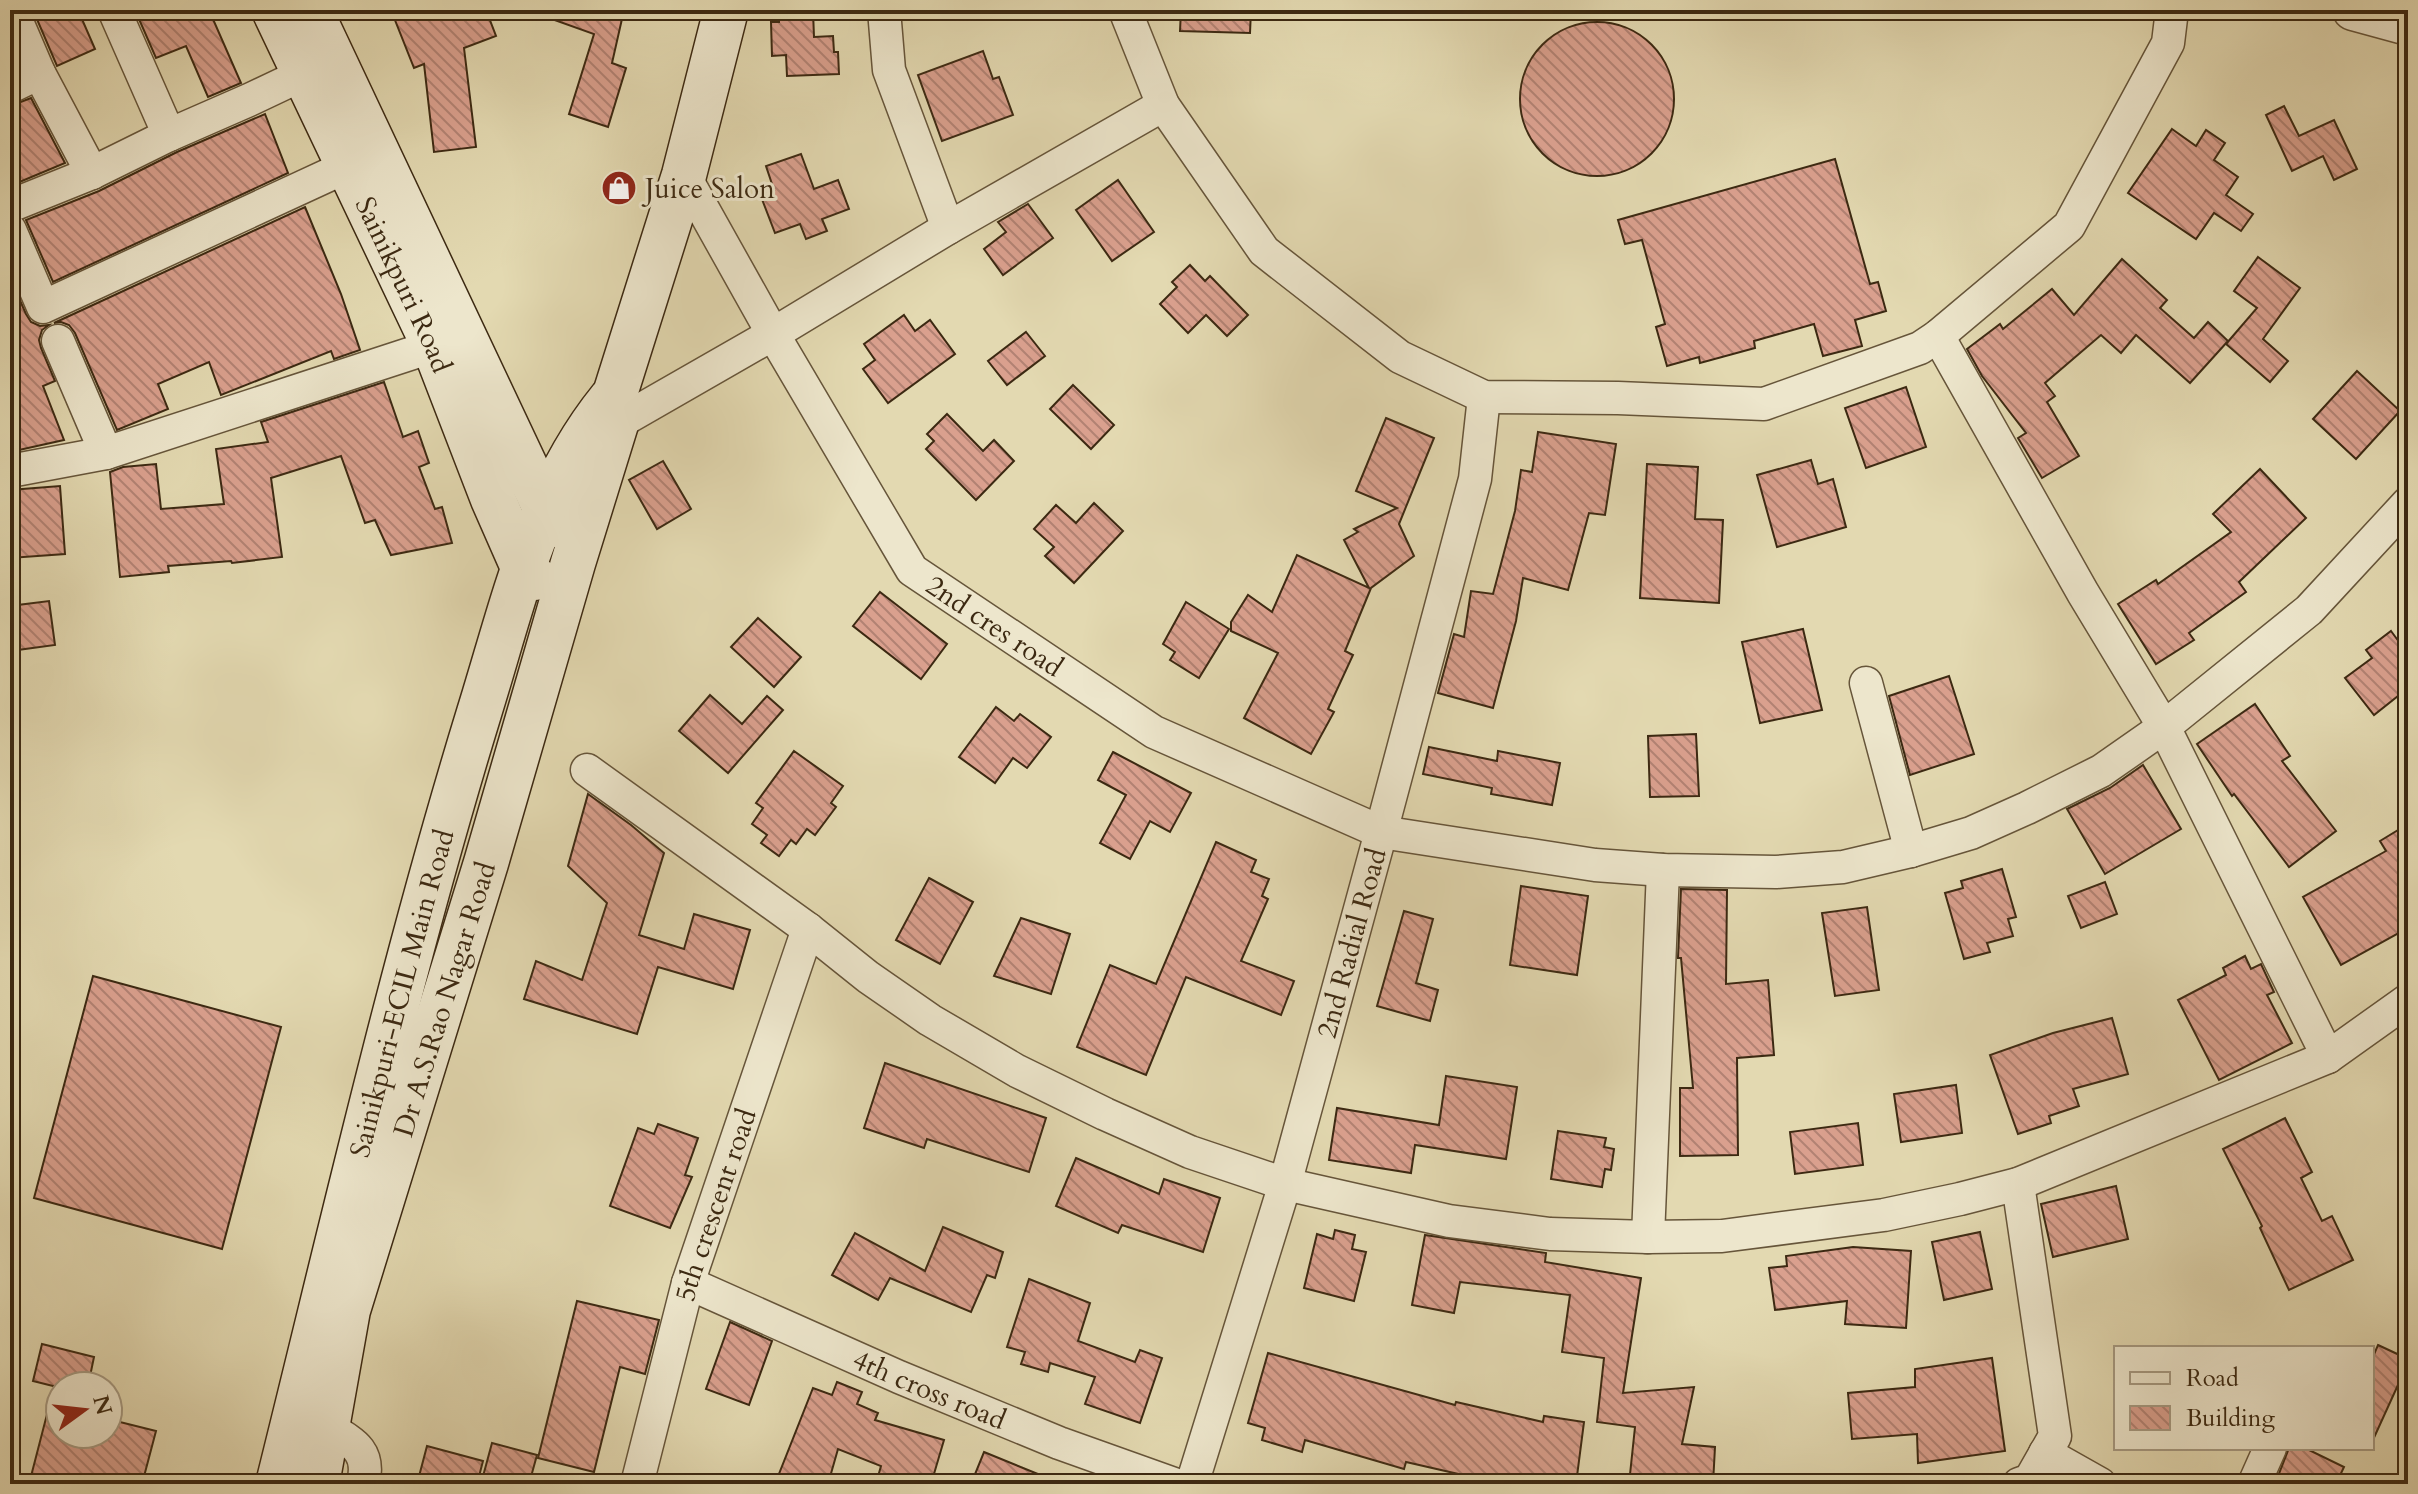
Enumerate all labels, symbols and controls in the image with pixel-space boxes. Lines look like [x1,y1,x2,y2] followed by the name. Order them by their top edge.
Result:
[600,169,638,207] shop icon: Juice Salon
[641,170,775,208] place label: Juice Salon
[346,191,461,378] street label: Sainikpuri Road
[918,567,1071,686] street label: 2nd cres road
[341,825,464,1161] street label: Sainikpuri-ECIL Main Road
[1308,844,1396,1042] street label: 2nd Radial Road
[385,857,505,1142] street label: Dr A.S.Rao Nagar Road
[666,1104,766,1305] street label: 5th crescent road
[847,1341,1012,1439] street label: 4th cross road
[2114,1346,2374,1450] legend
[2186,1362,2239,1395] text: Road
[44,1370,124,1450] north arrow
[85,1392,119,1418] text: N
[2186,1402,2276,1435] text: Building

